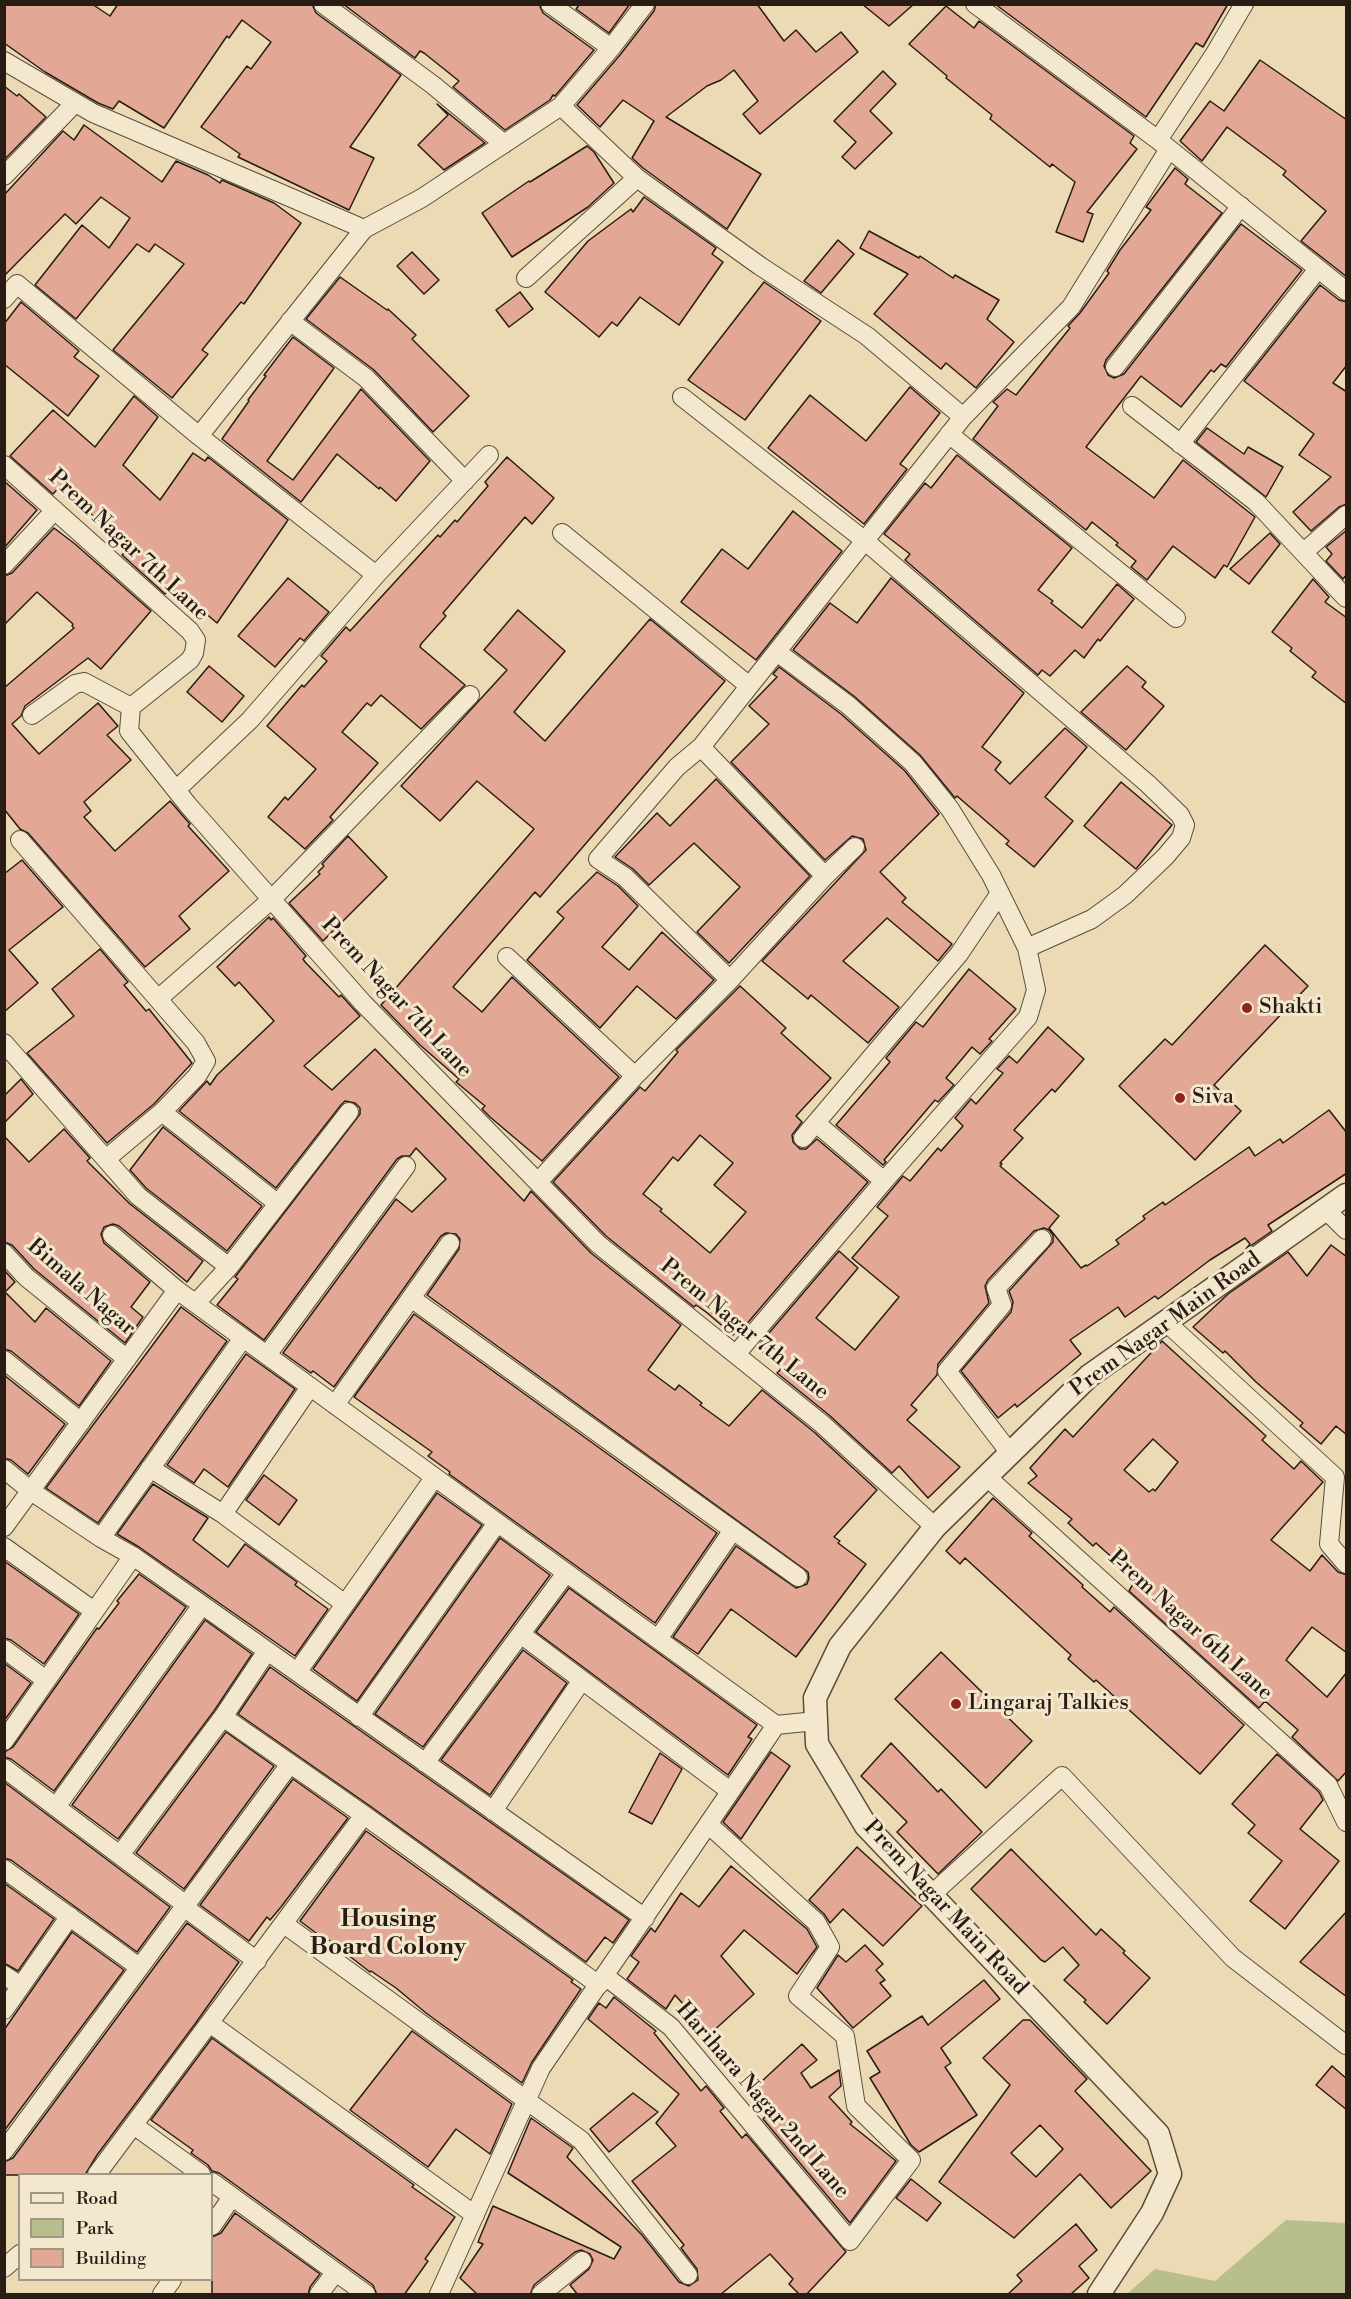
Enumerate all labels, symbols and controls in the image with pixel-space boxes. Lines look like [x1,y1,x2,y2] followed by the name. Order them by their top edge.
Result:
[42,465,214,627] street label: Prem Nagar 7th Lane
[315,912,477,1084] street label: Prem Nagar 7th Lane
[1259,995,1322,1021] place label: Shakti
[1240,1001,1254,1015] marker: Shakti
[1192,1085,1234,1111] place label: Siva
[1173,1091,1187,1105] marker: Siva
[22,1234,140,1342] street label: Bimala Nagar
[1065,1247,1267,1403] street label: Prem Nagar Main Road
[654,1254,834,1406] street label: Prem Nagar 7th Lane
[1102,1545,1278,1707] street label: Prem Nagar 6th Lane
[968,1691,1129,1717] place label: Lingaraj Talkies
[949,1697,963,1711] marker: Lingaraj Talkies
[857,1815,1033,2001] street label: Prem Nagar Main Road
[310,1906,466,1962] district label: Housing Board Colony
[670,1997,854,2205] street label: Harihara Nagar 2nd Lane
[18,2173,213,2281] legend
[76,2187,118,2210] text: Road
[76,2217,113,2240] text: Park
[76,2247,146,2270] text: Building

